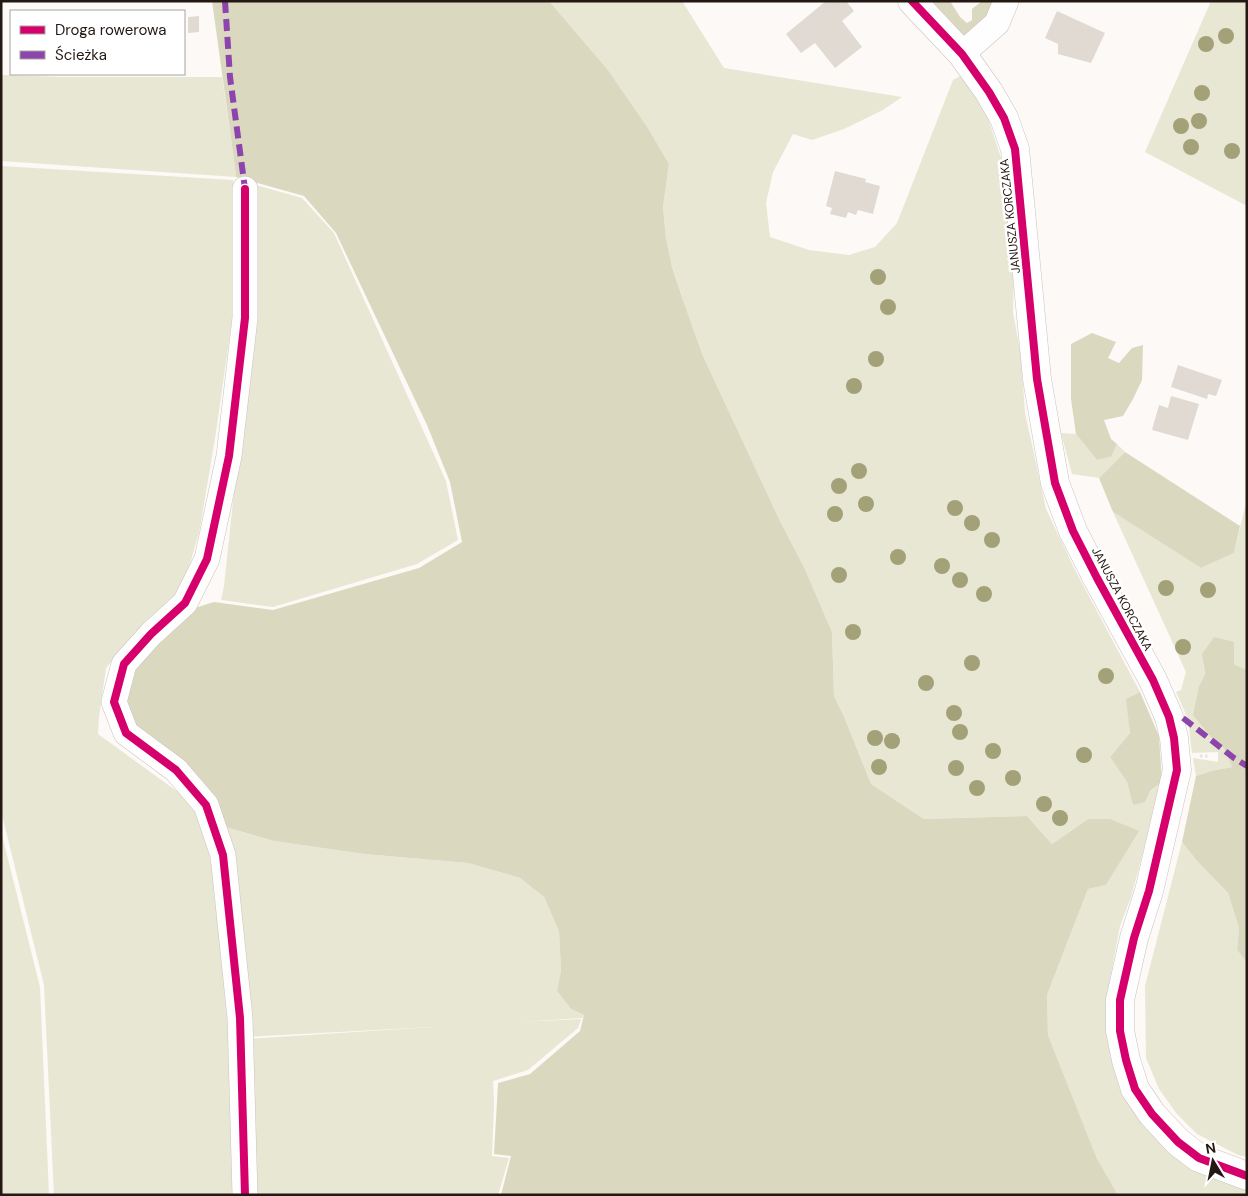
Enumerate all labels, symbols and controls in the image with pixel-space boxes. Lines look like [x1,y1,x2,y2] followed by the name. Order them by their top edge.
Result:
[10,10,185,75] legend
[55,20,166,40] text: Droga rowerowa
[55,45,107,65] text: Ścieżka
[996,158,1024,274] street label: JANUSZA KORCZAKA
[1088,544,1156,654] street label: JANUSZA KORCZAKA
[1188,1136,1238,1186] north arrow
[1204,1138,1217,1158] text: N

